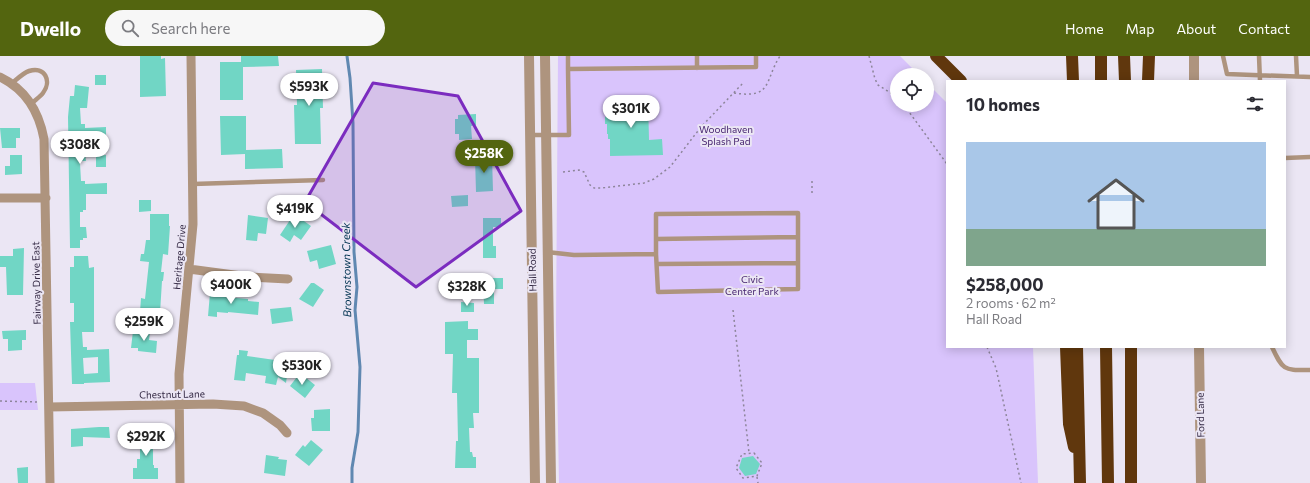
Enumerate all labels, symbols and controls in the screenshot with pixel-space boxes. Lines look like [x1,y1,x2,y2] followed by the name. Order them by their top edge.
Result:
[105,10,385,46] search box
[20,17,81,40] text: Dwello
[119,17,141,39] icon: search
[151,19,230,37] text: Search here
[1065,20,1104,37] text: Home
[1126,20,1154,37] text: Map
[1176,20,1216,37] text: About
[1238,20,1290,37] text: Contact
[890,68,934,112] map controls
[890,68,934,112] button: locate
[281,73,337,107] pin: $593K
[289,78,329,94] text: $593K
[1244,93,1266,115] icon: filters
[966,94,1040,115] text: 10 homes
[603,95,659,129] pin: $301K
[612,100,650,116] text: $301K
[699,123,753,147] park label: Woodhaven Splash Pad
[52,131,108,165] pin: $308K
[60,136,100,152] text: $308K
[456,140,512,174] pin: $258K
[464,145,504,161] text: $258K
[1080,168,1152,240] icon: home
[267,195,323,229] pin: $419K
[276,200,314,216] text: $419K
[339,221,353,318] water label: Brownstown Creek
[170,224,188,290] street label: Heritage Drive
[29,241,43,325] street label: Fairway Drive East
[526,248,538,292] street label: Hall Road
[203,271,259,305] pin: $400K
[439,273,495,307] pin: $328K
[725,273,780,297] park label: Civic Center Park
[966,274,1044,295] text: $258,000
[210,276,252,292] text: $400K
[447,278,487,294] text: $328K
[966,295,1056,311] text: 2 rooms · 62 m²
[116,308,172,342] pin: $259K
[966,311,1022,327] text: Hall Road
[124,313,164,329] text: $259K
[274,352,330,386] pin: $530K
[282,357,322,373] text: $530K
[139,387,205,401] street label: Chestnut Lane
[1194,392,1206,438] street label: Ford Lane
[118,423,174,457] pin: $292K
[126,428,166,444] text: $292K

